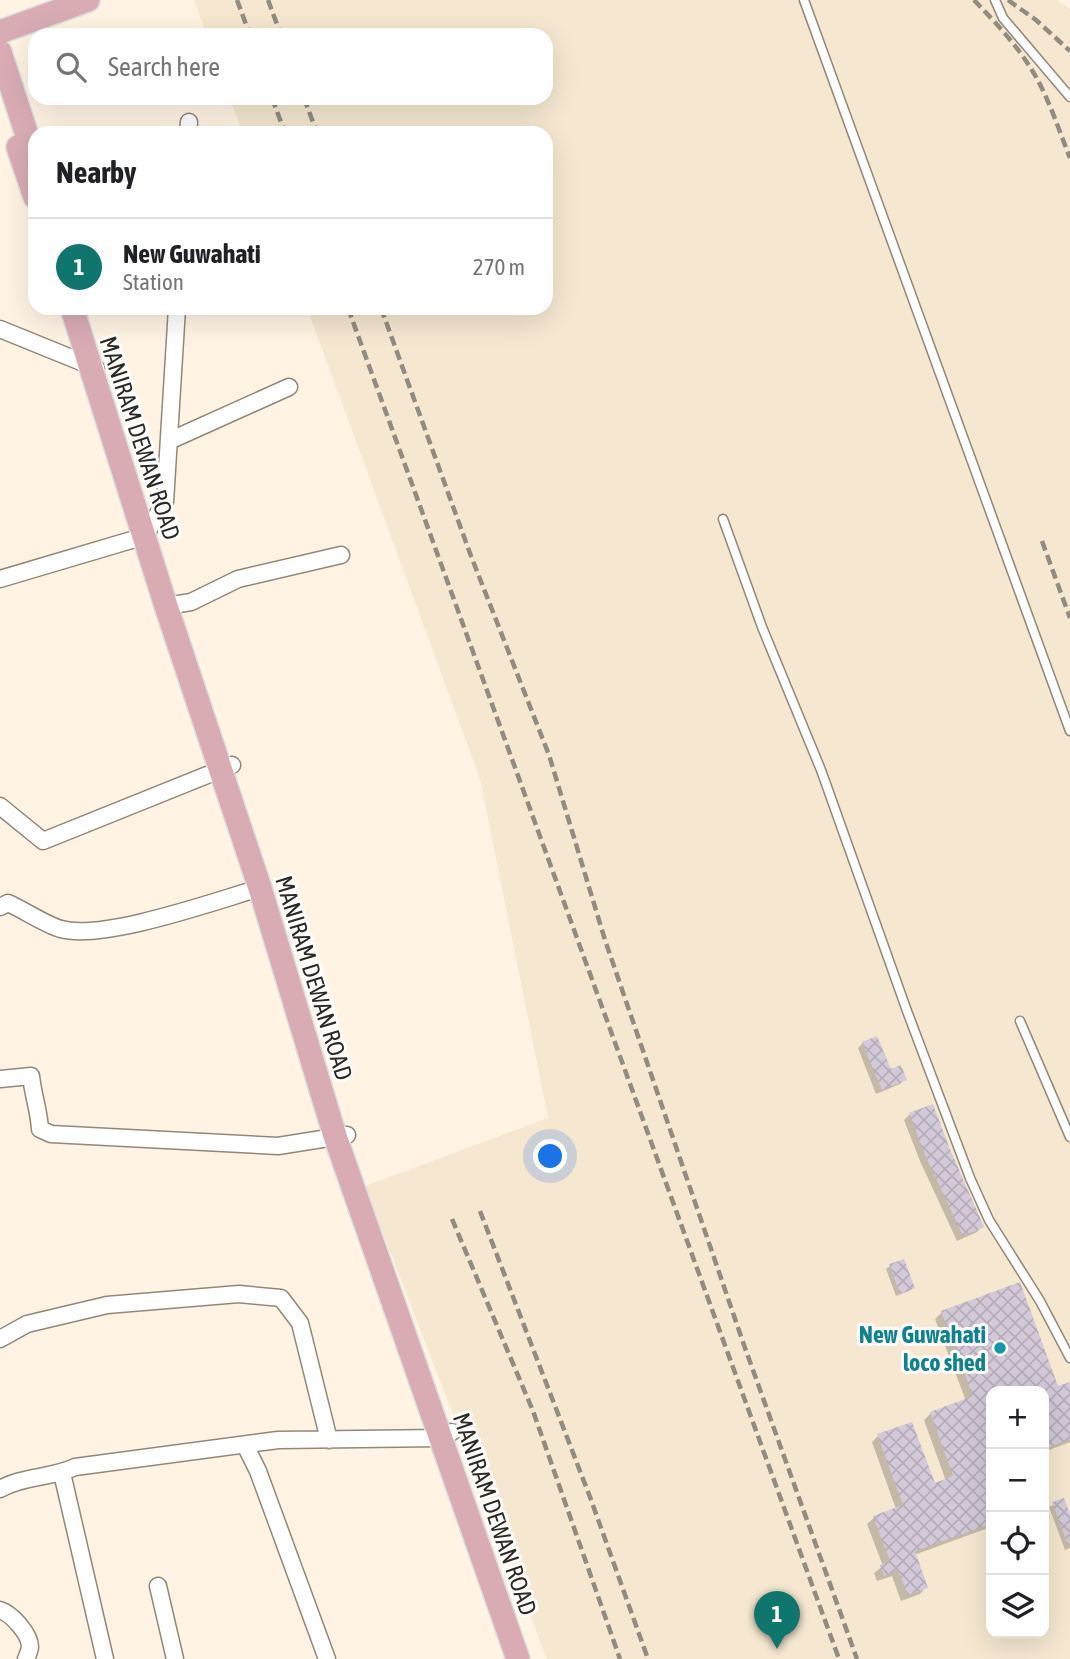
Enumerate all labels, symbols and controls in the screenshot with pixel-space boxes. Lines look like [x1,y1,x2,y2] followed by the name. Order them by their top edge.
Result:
[28,28,553,105] search box
[52,48,90,86] icon: search
[108,52,220,82] text: Search here
[56,155,136,189] text: Nearby
[123,239,261,269] text: New Guwahati
[74,254,84,280] text: 1
[473,254,525,280] text: 270 m
[123,269,184,295] text: Station
[94,333,186,543] street label: MANIRAM DEWAN ROAD
[270,873,358,1083] street label: MANIRAM DEWAN ROAD
[533,1139,567,1173] your location
[859,1321,986,1376] place label: New Guwahati loco shed
[992,1340,1008,1356] marker: New Guwahati loco shed
[986,1386,1049,1638] map controls
[986,1386,1049,1449] button: +
[448,1409,542,1619] street label: MANIRAM DEWAN ROAD
[986,1449,1049,1512] button: −
[986,1512,1049,1575] button: locate
[986,1575,1049,1638] button: layers
[754,1591,800,1649] pin: 1

